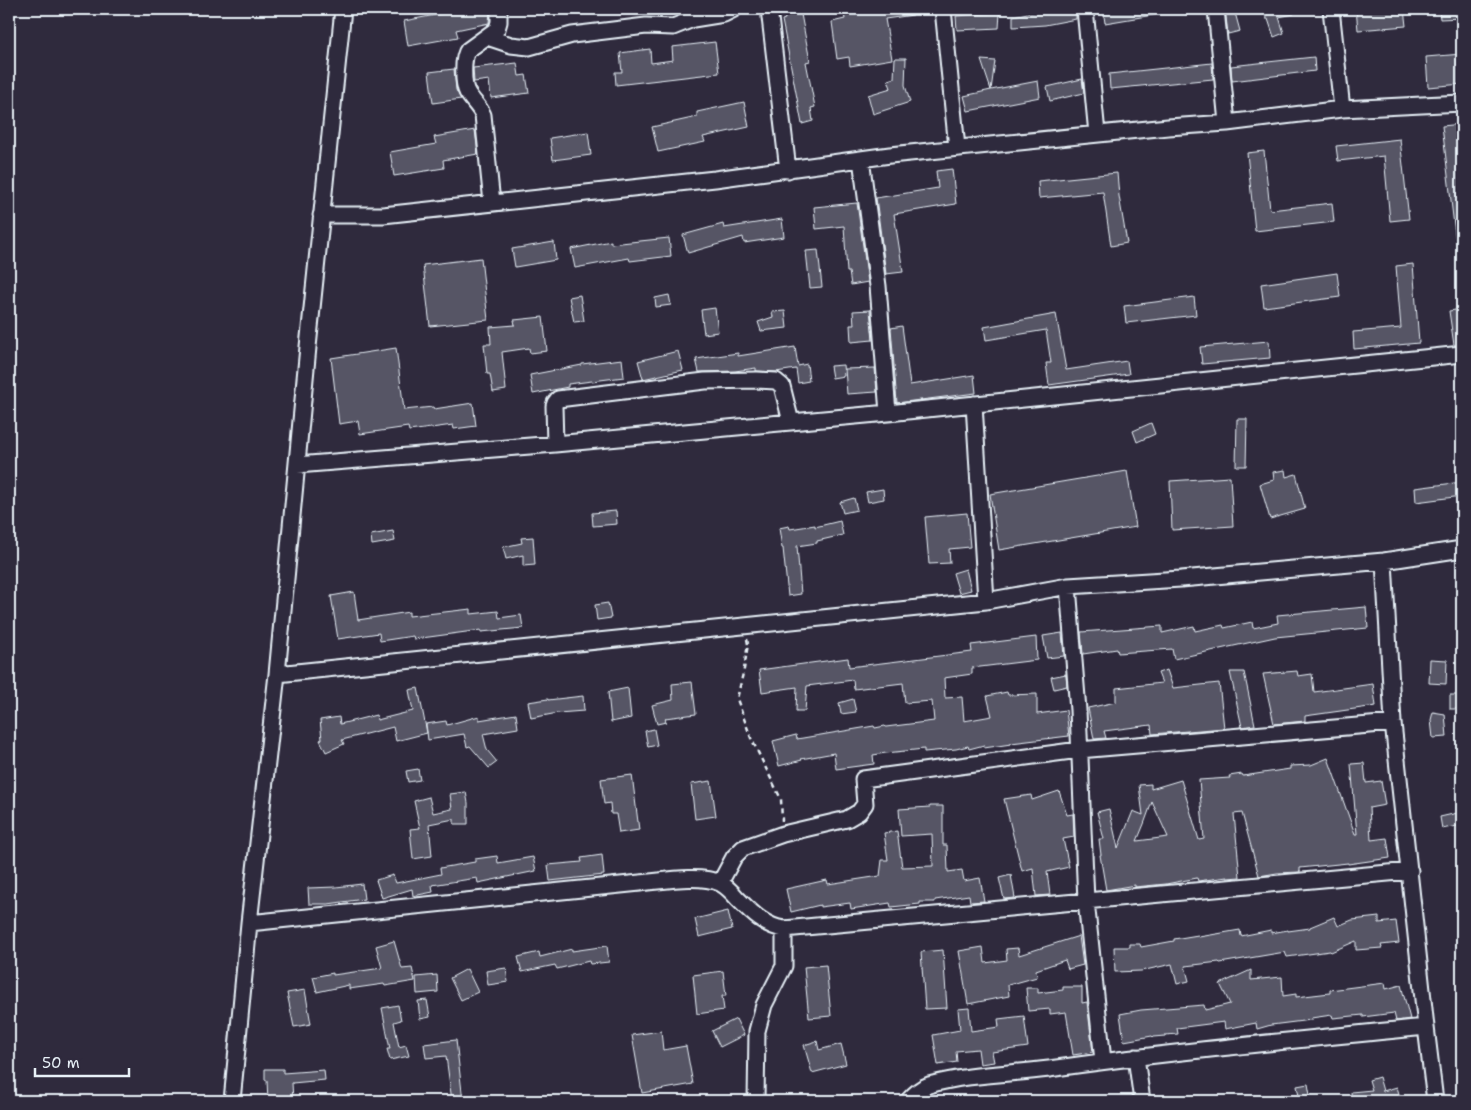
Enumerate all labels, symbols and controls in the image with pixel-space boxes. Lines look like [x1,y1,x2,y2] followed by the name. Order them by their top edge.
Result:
[35,1045,129,1077] scale bar
[42,1053,80,1073] text: 50 m

